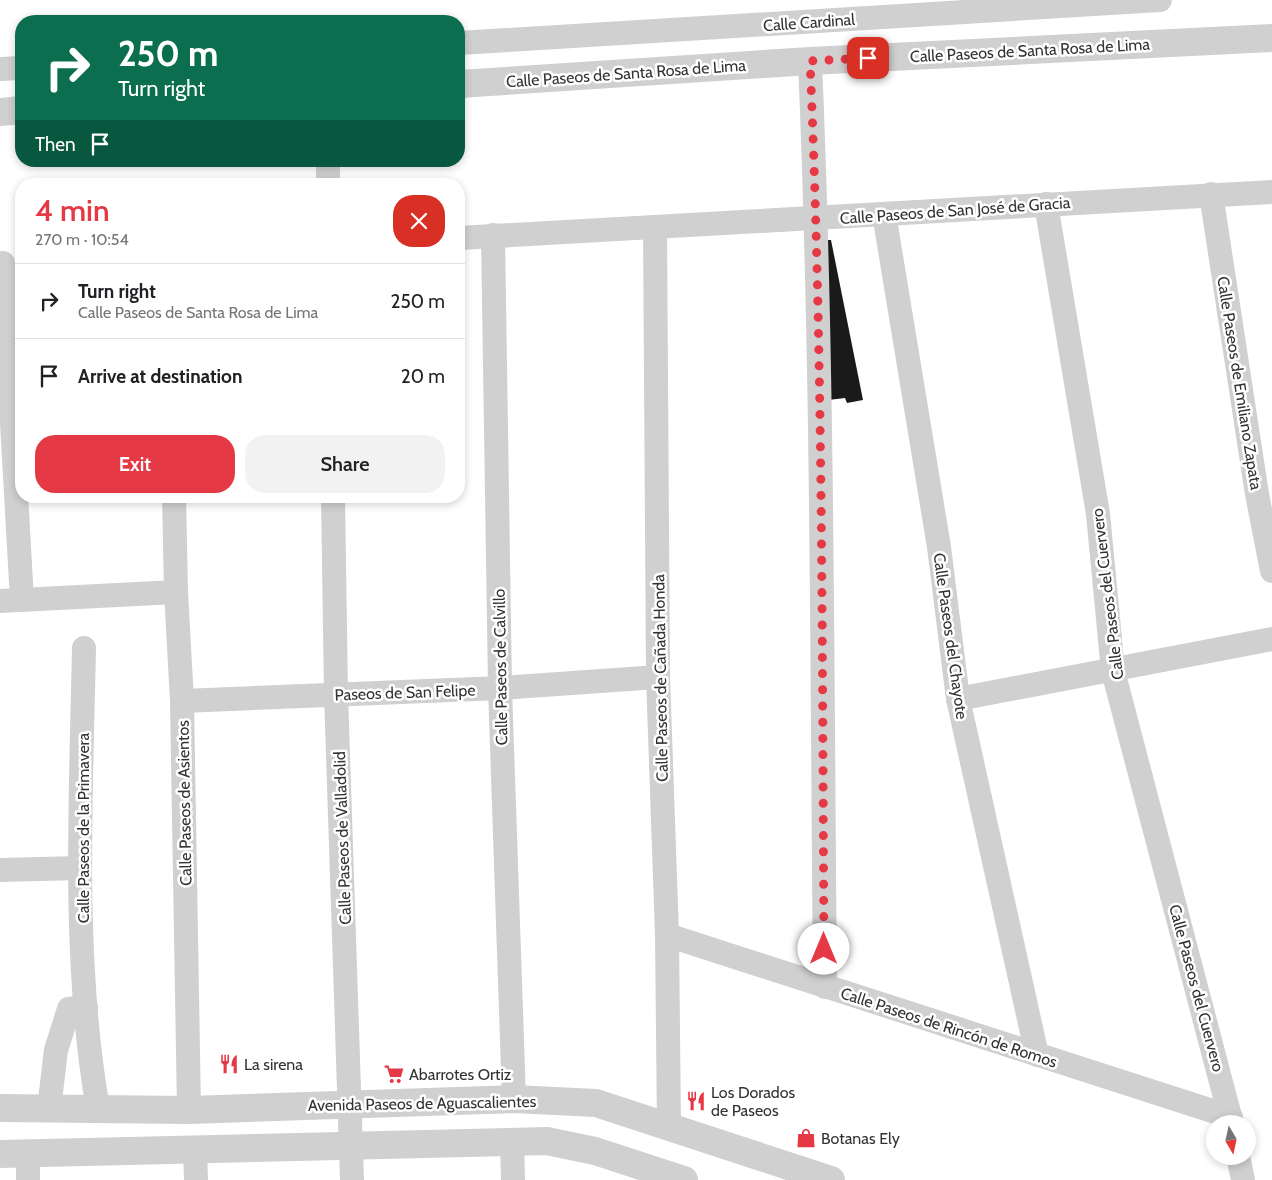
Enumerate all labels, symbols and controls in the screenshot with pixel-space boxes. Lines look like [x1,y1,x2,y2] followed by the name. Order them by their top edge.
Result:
[763,10,856,35] street label: Calle Cardinal
[118,32,218,75] text: 250 m
[35,35,100,100] icon: right
[910,35,1151,66] street label: Calle Paseos de Santa Rosa de Lima
[847,37,889,79] pin
[854,44,882,72] icon: arrive
[506,56,747,91] street label: Calle Paseos de Santa Rosa de Lima
[118,75,205,102] text: Turn right
[86,130,114,158] icon: arrive
[35,133,76,156] text: Then
[35,192,110,229] text: 4 min
[839,193,1071,228] street label: Calle Paseos de San José de Gracia
[393,195,445,247] button: close
[35,230,129,249] text: 270 m · 10:54
[1213,275,1266,492] street label: Calle Paseos de Emiliano Zapata
[78,280,156,303] text: Turn right
[35,287,63,315] icon: right
[391,290,445,313] text: 250 m
[78,303,318,322] text: Calle Paseos de Santa Rosa de Lima
[35,362,63,390] icon: arrive
[78,365,242,388] text: Arrive at destination
[401,365,445,388] text: 20 m
[35,435,235,493] button: Exit
[245,435,445,493] button: Share
[1088,507,1127,681] street label: Calle Paseos del Cuervero
[929,552,972,720] street label: Calle Paseos del Chayote
[649,574,672,782] street label: Calle Paseos de Cañada Honda
[490,588,511,745] street label: Calle Paseos de Calvillo
[334,681,476,704] street label: Paseos de San Felipe
[174,720,195,886] street label: Calle Paseos de Asientos
[74,732,93,923] street label: Calle Paseos de la Primavera
[330,751,355,925] street label: Calle Paseos de Valladolid
[1165,902,1228,1074] street label: Calle Paseos del Cuervero
[797,922,849,974] position arrow
[838,983,1060,1072] street label: Calle Paseos de Rincón de Romos
[218,1053,240,1075] restaurant icon: La sirena
[244,1055,303,1074] place label: La sirena
[383,1063,405,1085] supermarket icon: Abarrotes Ortiz
[409,1065,512,1084] place label: Abarrotes Ortiz
[711,1083,796,1120] place label: Los Dorados de Paseos
[685,1090,707,1112] restaurant icon: Los Dorados de Paseos
[308,1092,537,1115] street label: Avenida Paseos de Aguascalientes
[1206,1115,1256,1165] north arrow
[1206,1115,1256,1165] map controls
[795,1127,817,1149] shop icon: Botanas Ely
[821,1129,900,1148] place label: Botanas Ely

